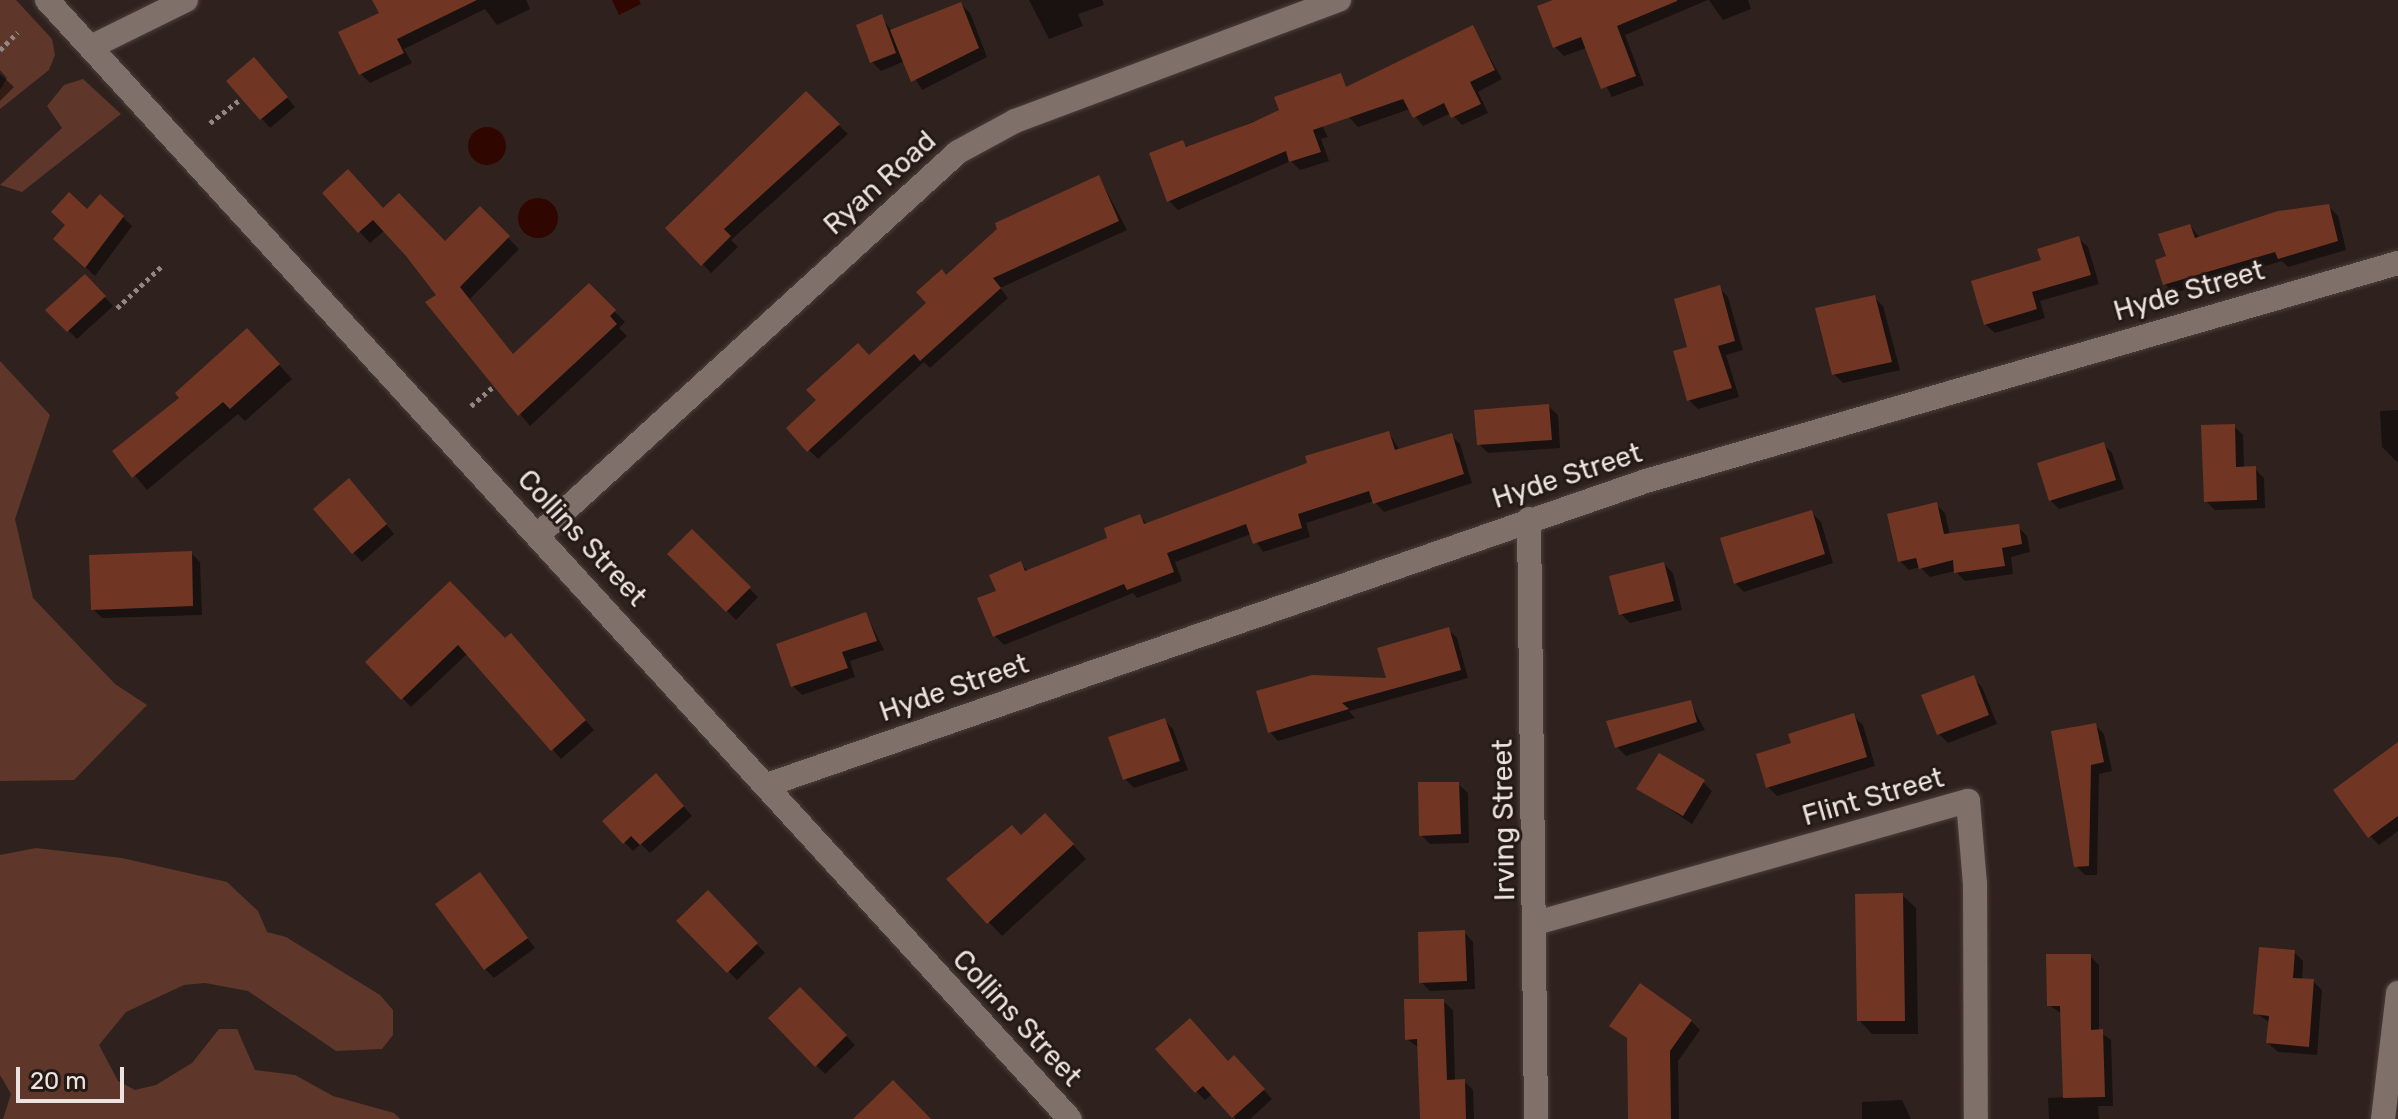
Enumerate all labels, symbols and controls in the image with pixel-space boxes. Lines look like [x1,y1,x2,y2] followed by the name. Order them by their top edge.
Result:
[817,124,943,242] street label: Ryan Road
[2110,253,2268,329] street label: Hyde Street
[1488,436,1646,516] street label: Hyde Street
[510,463,654,613] street label: Collins Street
[875,647,1033,729] street label: Hyde Street
[1486,739,1522,901] street label: Irving Street
[1798,761,1948,833] street label: Flint Street
[945,943,1089,1093] street label: Collins Street
[20,1051,128,1101] scale bar
[30,1067,87,1095] text: 20 m

